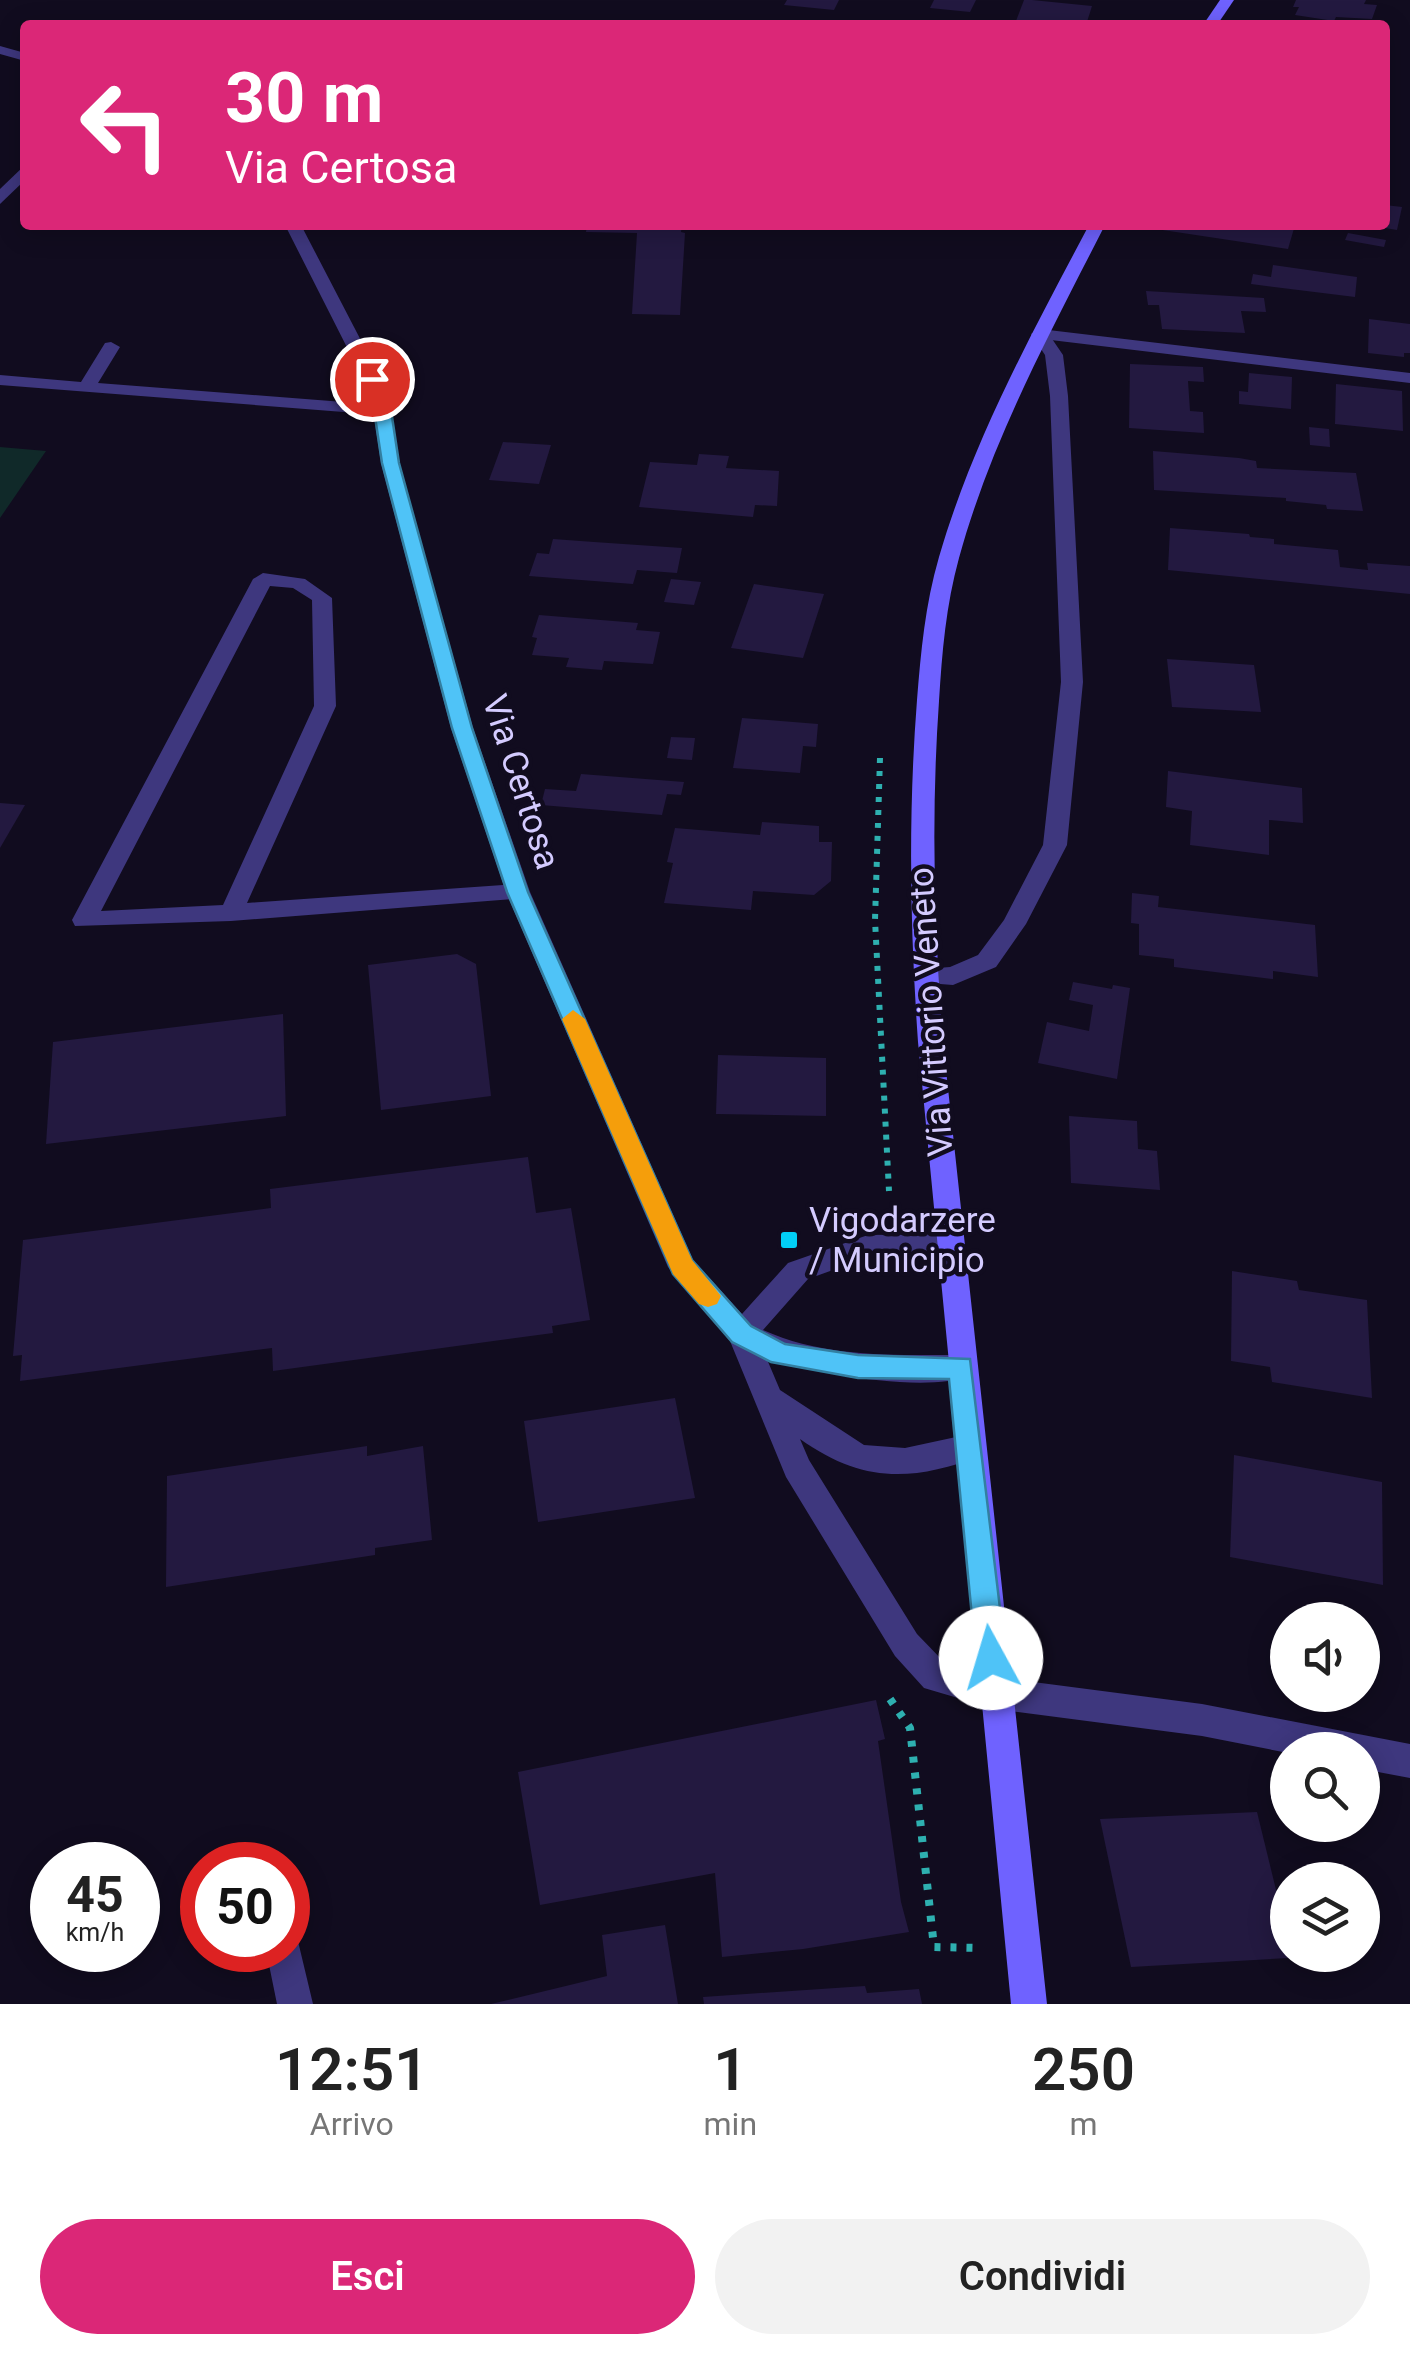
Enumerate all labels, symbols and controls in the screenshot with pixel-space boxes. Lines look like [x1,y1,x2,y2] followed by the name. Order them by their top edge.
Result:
[225,57,383,139] text: 30 m
[60,60,190,190] icon: left
[225,141,457,194] text: Via Certosa
[330,337,415,422] pin
[345,352,400,407] icon: arrive
[474,690,568,874] street label: Via Certosa
[900,866,962,1158] street label: Via Vittorio Veneto
[809,1200,996,1281] place label: Vigodarzere / Municipio
[778,1229,800,1251] marker: Vigodarzere / Municipio
[1270,1602,1380,1972] map controls
[1270,1602,1380,1712] button: sound
[939,1606,1043,1710] position arrow
[1270,1732,1380,1842] button: search
[180,1842,310,1972] speed limit sign: 50
[1270,1862,1380,1972] button: layers
[66,1866,124,1924] text: 45
[66,1918,124,1947] text: km/h
[275,2034,429,2105] text: 12:51
[713,2034,747,2105] text: 1
[1032,2034,1135,2105] text: 250
[310,2105,394,2143] text: Arrivo
[704,2105,757,2143] text: min
[1069,2105,1098,2143] text: m
[40,2219,695,2334] button: Esci
[715,2219,1370,2334] button: Condividi

